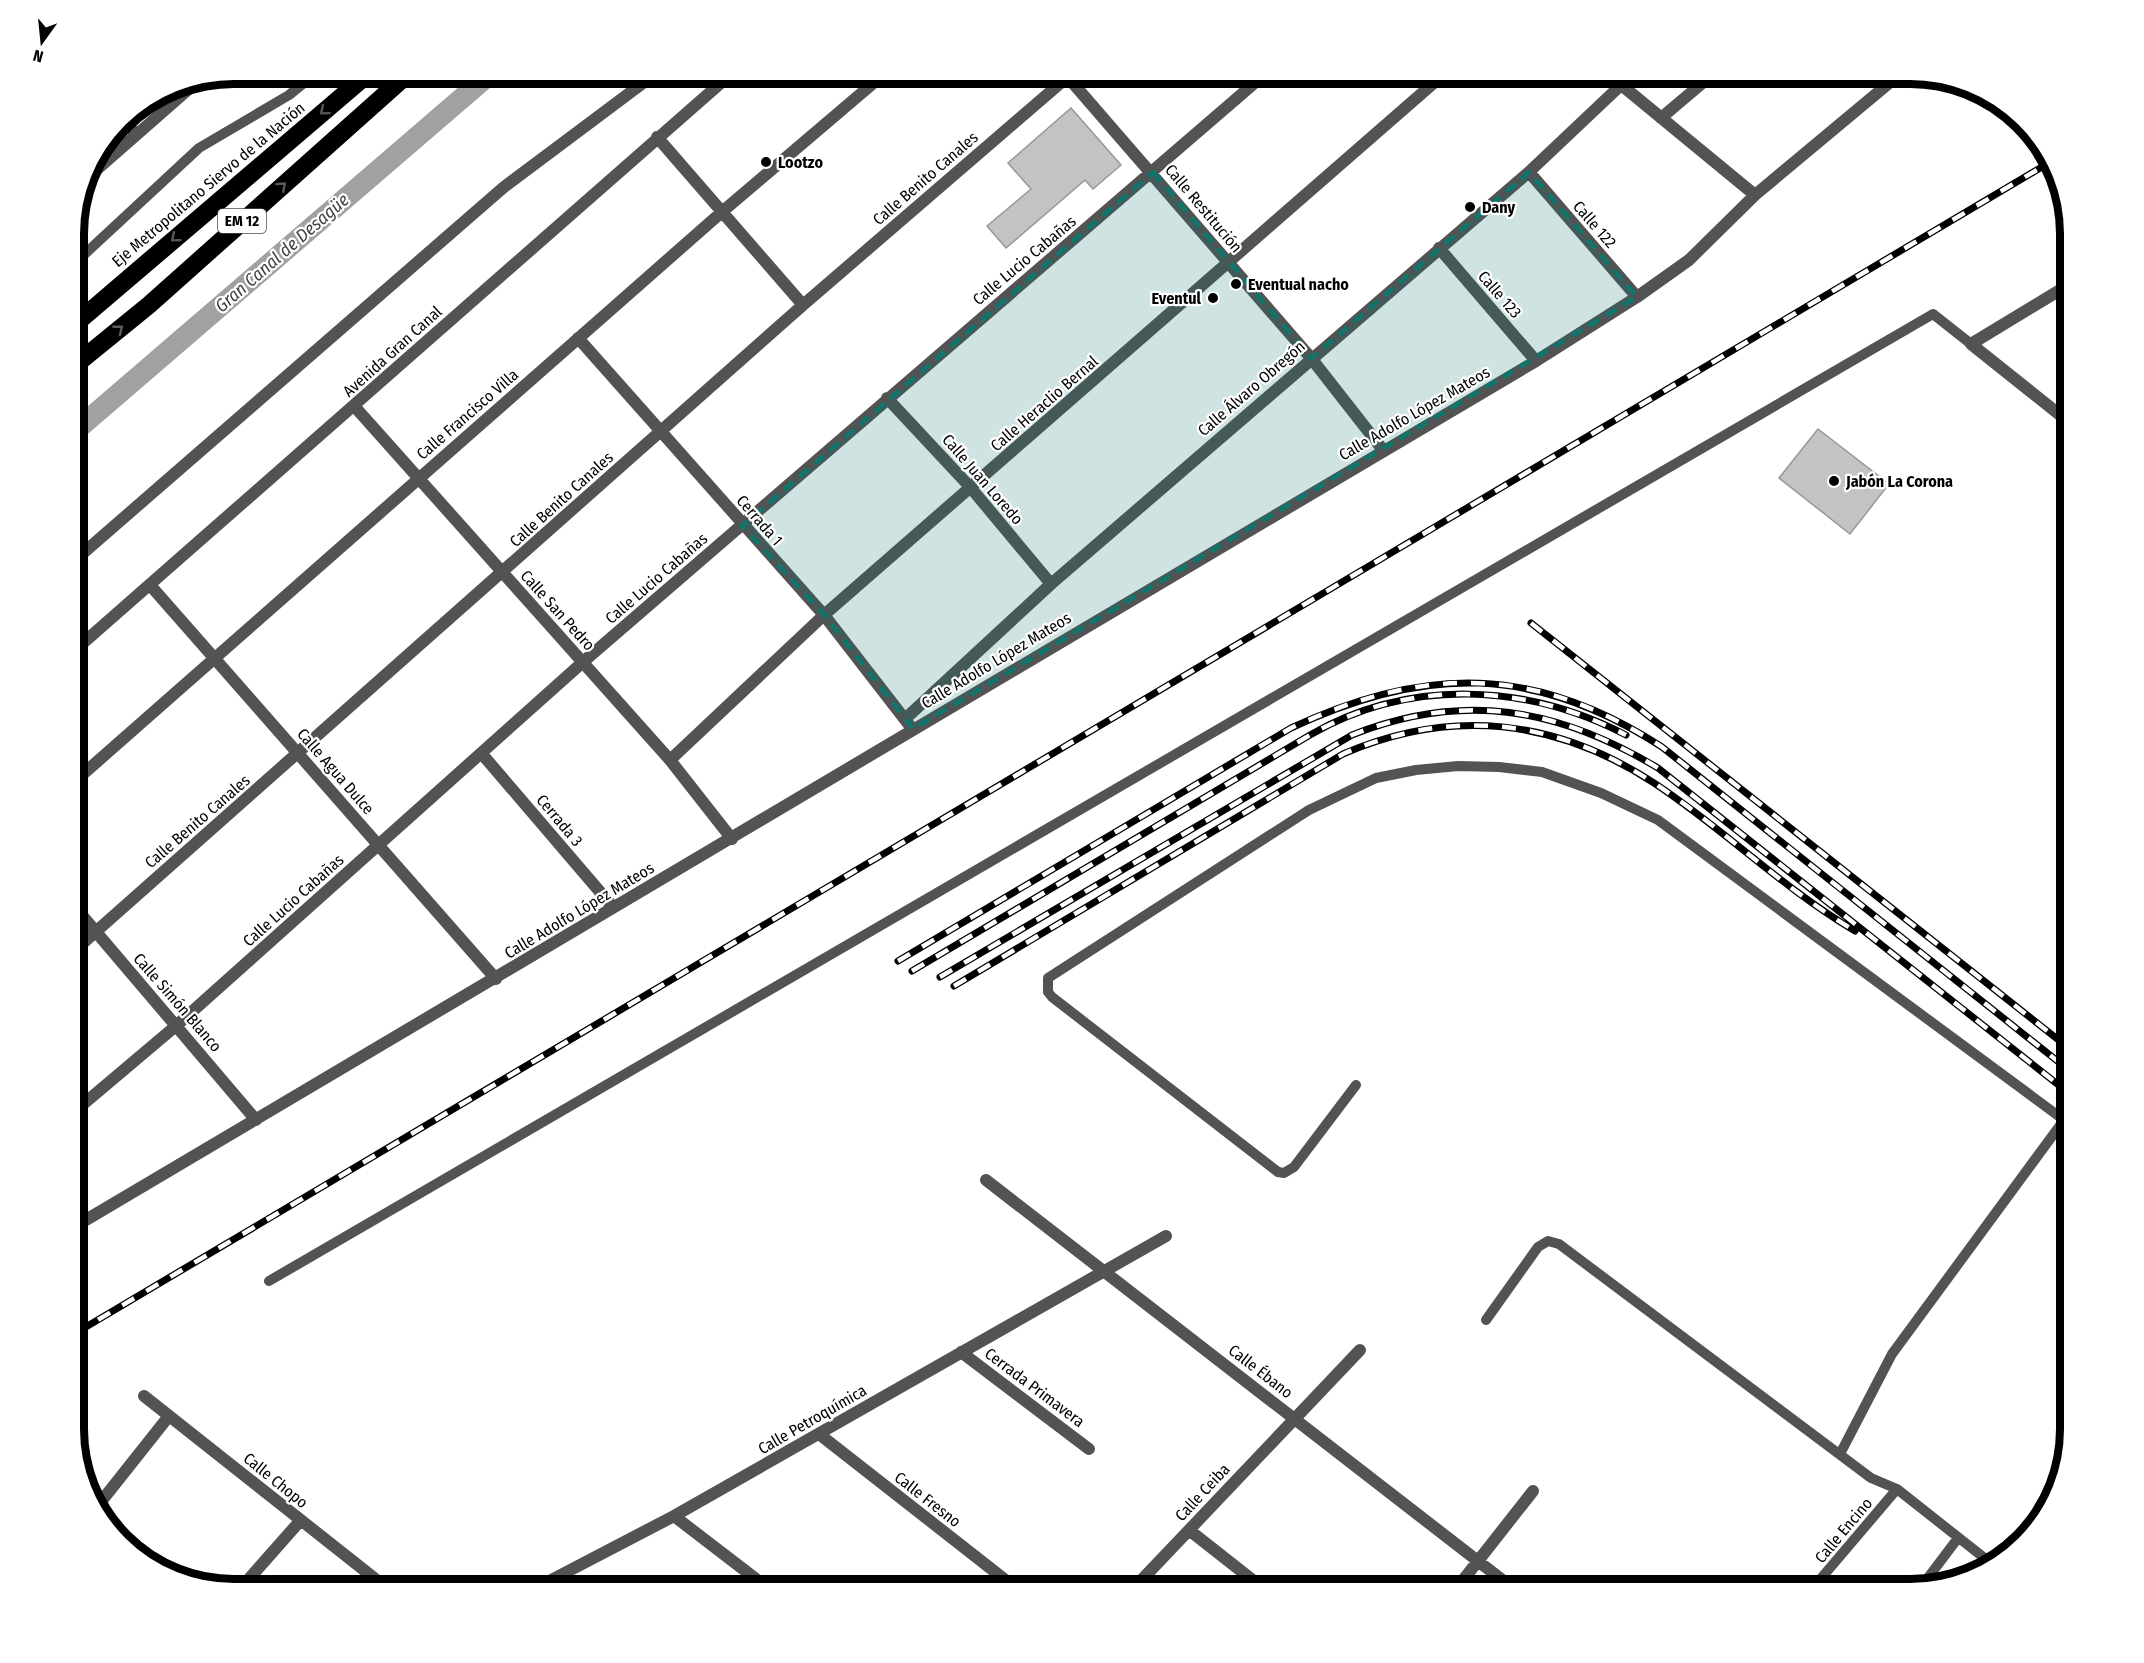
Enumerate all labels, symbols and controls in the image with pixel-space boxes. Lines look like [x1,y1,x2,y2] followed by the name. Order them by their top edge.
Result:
[12,12,72,72] north arrow
[31,46,45,66] text: N
[108,98,309,271] street label: Eje Metropolitano Siervo de la Nación
[320,104,331,115] one-way arrow
[869,128,982,229] street label: Calle Benito Canales
[778,153,823,172] place label: Lootzo
[759,155,773,169] marker: Lootzo
[1161,160,1246,256] street label: Calle Restitución
[275,182,285,193] one-way arrow
[211,189,354,317] water label: Gran Canal de Desagüe
[1569,197,1620,252] street label: Calle 122
[1482,198,1516,217] place label: Dany
[1463,200,1477,214] marker: Dany
[218,209,266,233] road number: EM 12
[969,212,1080,309] street label: Calle Lucio Cabañas
[171,231,182,242] one-way arrow
[1474,267,1525,322] street label: Calle 123
[1248,275,1349,294] place label: Eventual nacho
[1229,277,1243,291] marker: Eventual nacho
[1152,289,1202,308] place label: Eventul
[1206,291,1220,305] marker: Eventul
[339,302,446,401] street label: Avenida Gran Canal
[112,325,123,336] one-way arrow
[1194,337,1309,440] street label: Calle Álvaro Obregón
[987,352,1102,455] street label: Calle Heraclio Bernal
[1335,362,1493,464] street label: Calle Adolfo López Mateos
[413,365,522,464] street label: Calle Francisco Villa
[938,430,1027,528] street label: Calle Juan Loredo
[506,448,617,551] street label: Calle Benito Canales
[1845,472,1953,491] place label: Jabón La Corona
[1827,474,1841,488] marker: Jabón La Corona
[733,491,787,549] street label: Cerrada 1
[601,529,711,628] street label: Calle Lucio Cabañas
[517,566,599,654] street label: Calle San Pedro
[918,608,1075,713] street label: Calle Adolfo López Mateos
[293,724,378,818] street label: Calle Agua Dulce
[141,771,254,872] street label: Calle Benito Canales
[533,791,587,850] street label: Cerrada 3
[239,850,348,951] street label: Calle Lucio Cabañas
[501,858,658,963] street label: Calle Adolfo López Mateos
[130,949,226,1056] street label: Calle Simón Blanco
[1225,1340,1297,1402] street label: Calle Ébano
[981,1344,1088,1431] street label: Cerrada Primavera
[755,1381,870,1458] street label: Calle Petroquímica
[240,1449,312,1512] street label: Calle Chopo
[1171,1460,1234,1525] street label: Calle Ceiba
[891,1468,965,1531] street label: Calle Fresno
[1811,1494,1876,1567] street label: Calle Encino

